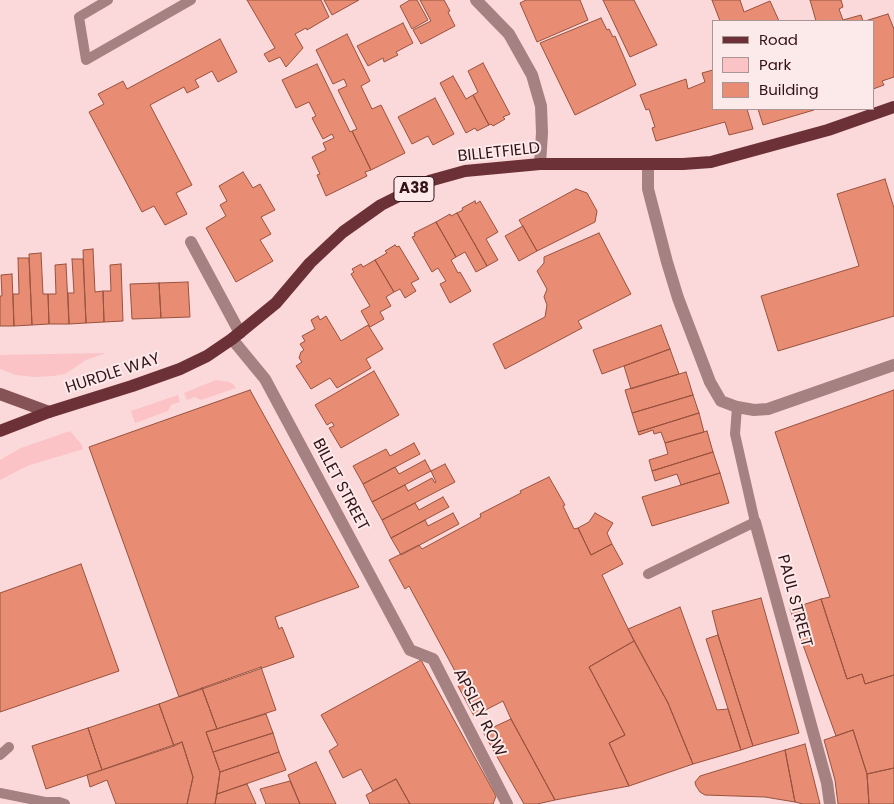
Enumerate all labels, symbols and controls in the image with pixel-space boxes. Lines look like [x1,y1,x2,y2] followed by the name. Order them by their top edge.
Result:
[712,20,874,110] legend
[759,29,798,50] text: Road
[759,54,791,75] text: Park
[759,79,819,100] text: Building
[457,139,541,167] street label: BILLETFIELD
[394,176,434,202] road number: A38
[63,350,163,398] street label: HURDLE WAY
[308,436,372,534] street label: BILLET STREET
[772,553,816,649] street label: PAUL STREET
[449,666,509,760] street label: APSLEY ROW

